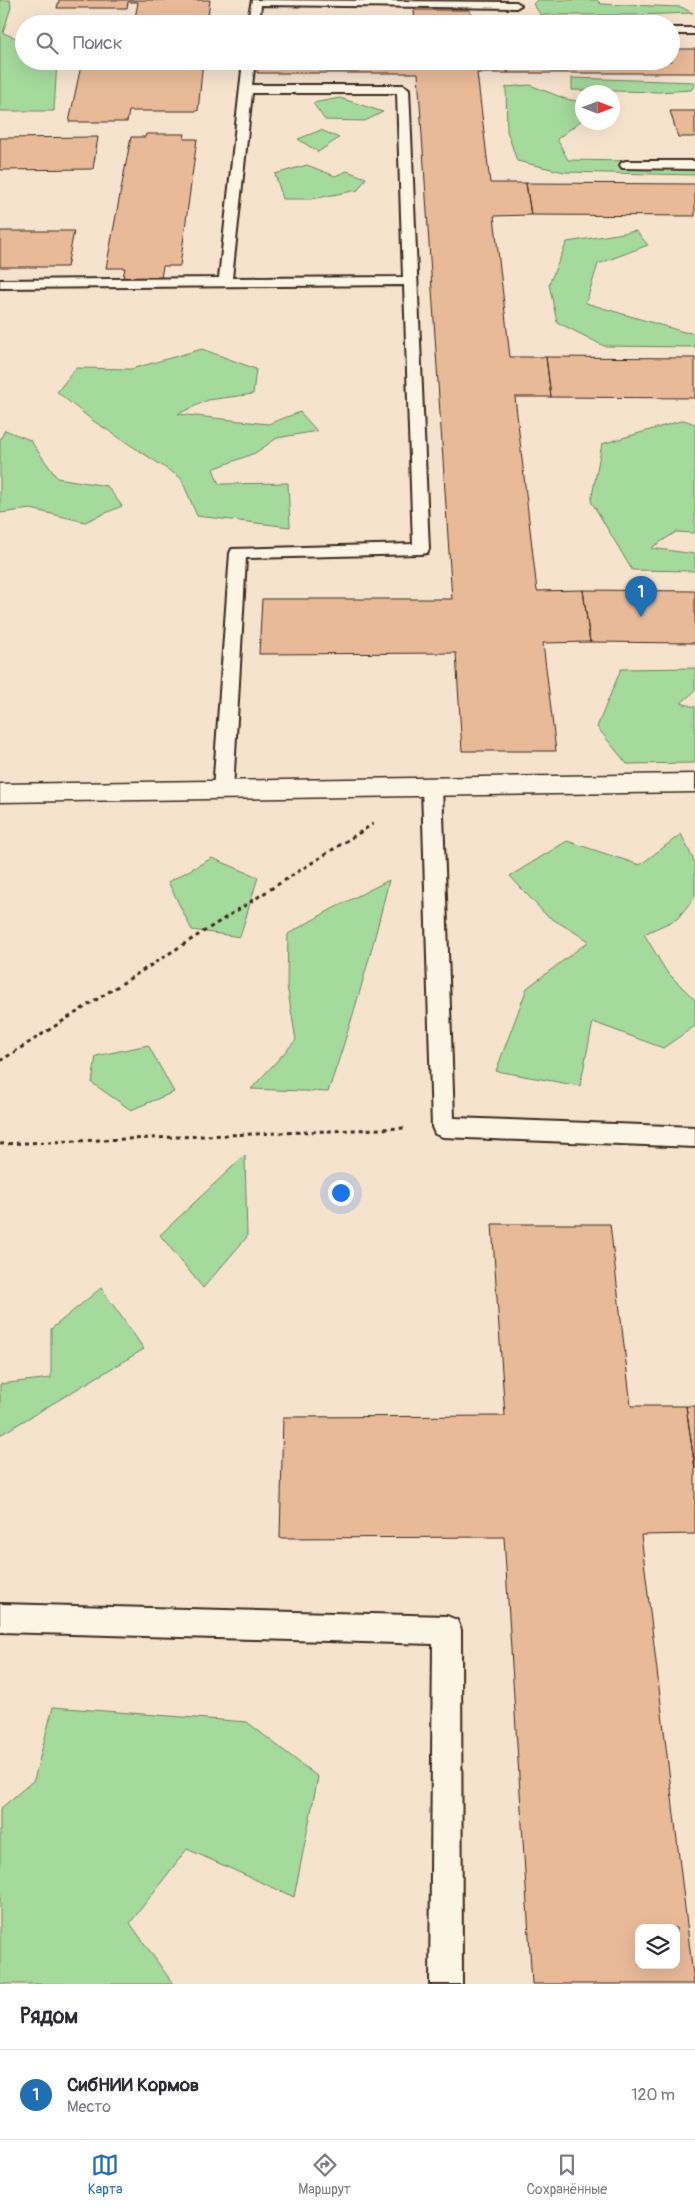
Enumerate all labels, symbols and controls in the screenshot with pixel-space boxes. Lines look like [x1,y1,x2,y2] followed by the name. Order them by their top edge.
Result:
[15,15,680,70] search box
[33,29,61,57] icon: search
[73,31,123,55] text: Поиск
[575,85,620,130] north arrow
[625,576,657,617] pin: 1
[328,1180,354,1206] your location
[635,1924,680,1969] map controls
[635,1924,680,1969] button: layers
[20,2003,78,2030] text: Рядом
[67,2073,199,2097] text: СибНИИ Кормов
[33,2085,39,2105] text: 1
[631,2085,675,2105] text: 120 m
[67,2097,111,2117] text: Место
[88,2151,123,2198] tab: Карта
[298,2151,351,2198] tab: Маршрут
[526,2151,607,2198] tab: Сохранённые

